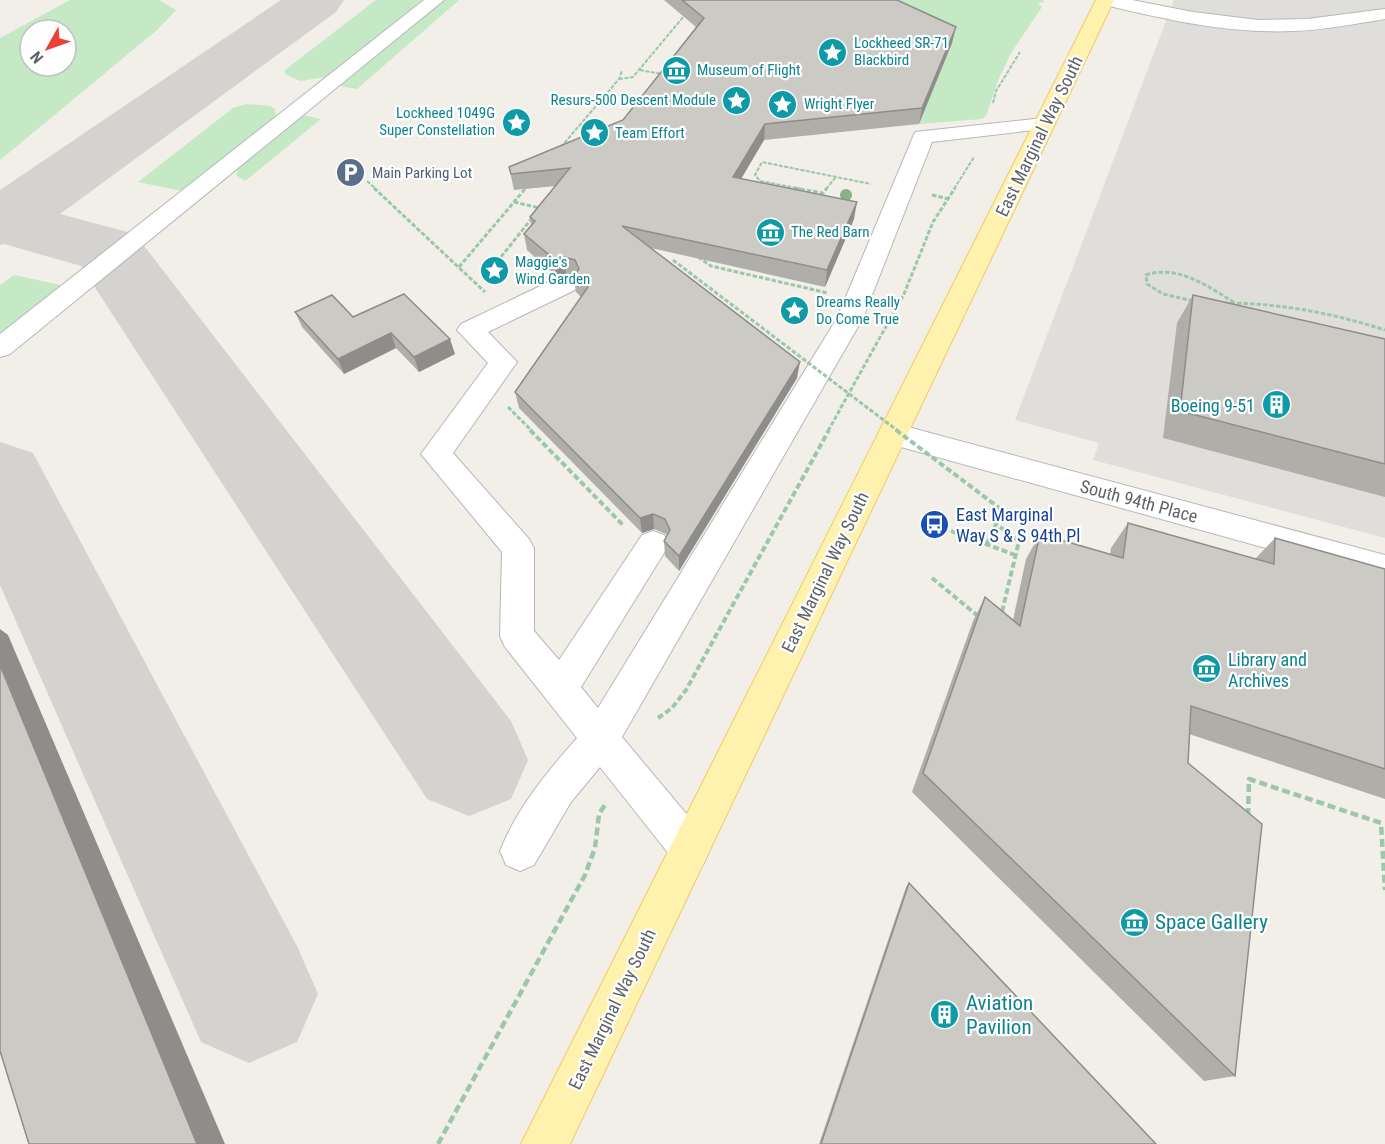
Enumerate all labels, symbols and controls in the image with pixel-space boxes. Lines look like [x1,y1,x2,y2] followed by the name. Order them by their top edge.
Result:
[18,18,78,78] north arrow
[854,34,949,69] place label: Lockheed SR-71 Blackbird
[817,36,849,68] place icon: Lockheed SR-71 Blackbird
[26,47,47,67] text: N
[991,52,1087,220] street label: East Marginal Way South
[660,54,692,86] museum icon: Museum of Flight
[697,61,800,79] place label: Museum of Flight
[721,84,753,116] place icon: Resurs-500 Descent Module
[767,88,799,120] place icon: Wright Flyer
[551,91,716,109] place label: Resurs-500 Descent Module
[804,95,875,113] place label: Wright Flyer
[379,104,495,139] place label: Lockheed 1049G Super Constellation
[500,106,532,138] place icon: Lockheed 1049G Super Constellation
[578,117,610,149] place icon: Team Effort
[615,124,685,142] place label: Team Effort
[335,157,367,189] parking icon: Main Parking Lot
[372,164,472,182] place label: Main Parking Lot
[754,216,786,248] museum icon: The Red Barn
[791,223,870,241] place label: The Red Barn
[515,253,590,288] place label: Maggie's Wind Garden
[478,255,510,287] place icon: Maggie's Wind Garden
[816,293,900,328] place label: Dreams Really Do Come True
[779,295,811,327] place icon: Dreams Really Do Come True
[1260,389,1292,421] building icon: Boeing 9-51
[1171,395,1255,416] place label: Boeing 9-51
[1078,475,1200,527] street label: South 94th Place
[777,488,873,656] street label: East Marginal Way South
[956,504,1080,546] place label: East Marginal Way S & S 94th Pl
[919,508,951,540] bus stop icon: East Marginal Way S & S 94th Pl
[1228,649,1307,691] place label: Library and Archives
[1191,653,1223,685] museum icon: Library and Archives
[1118,906,1150,938] museum icon: Space Gallery
[1155,910,1268,934] place label: Space Gallery
[564,925,660,1093] street label: East Marginal Way South
[966,991,1033,1039] place label: Aviation Pavilion
[929,999,961,1031] building icon: Aviation Pavilion

